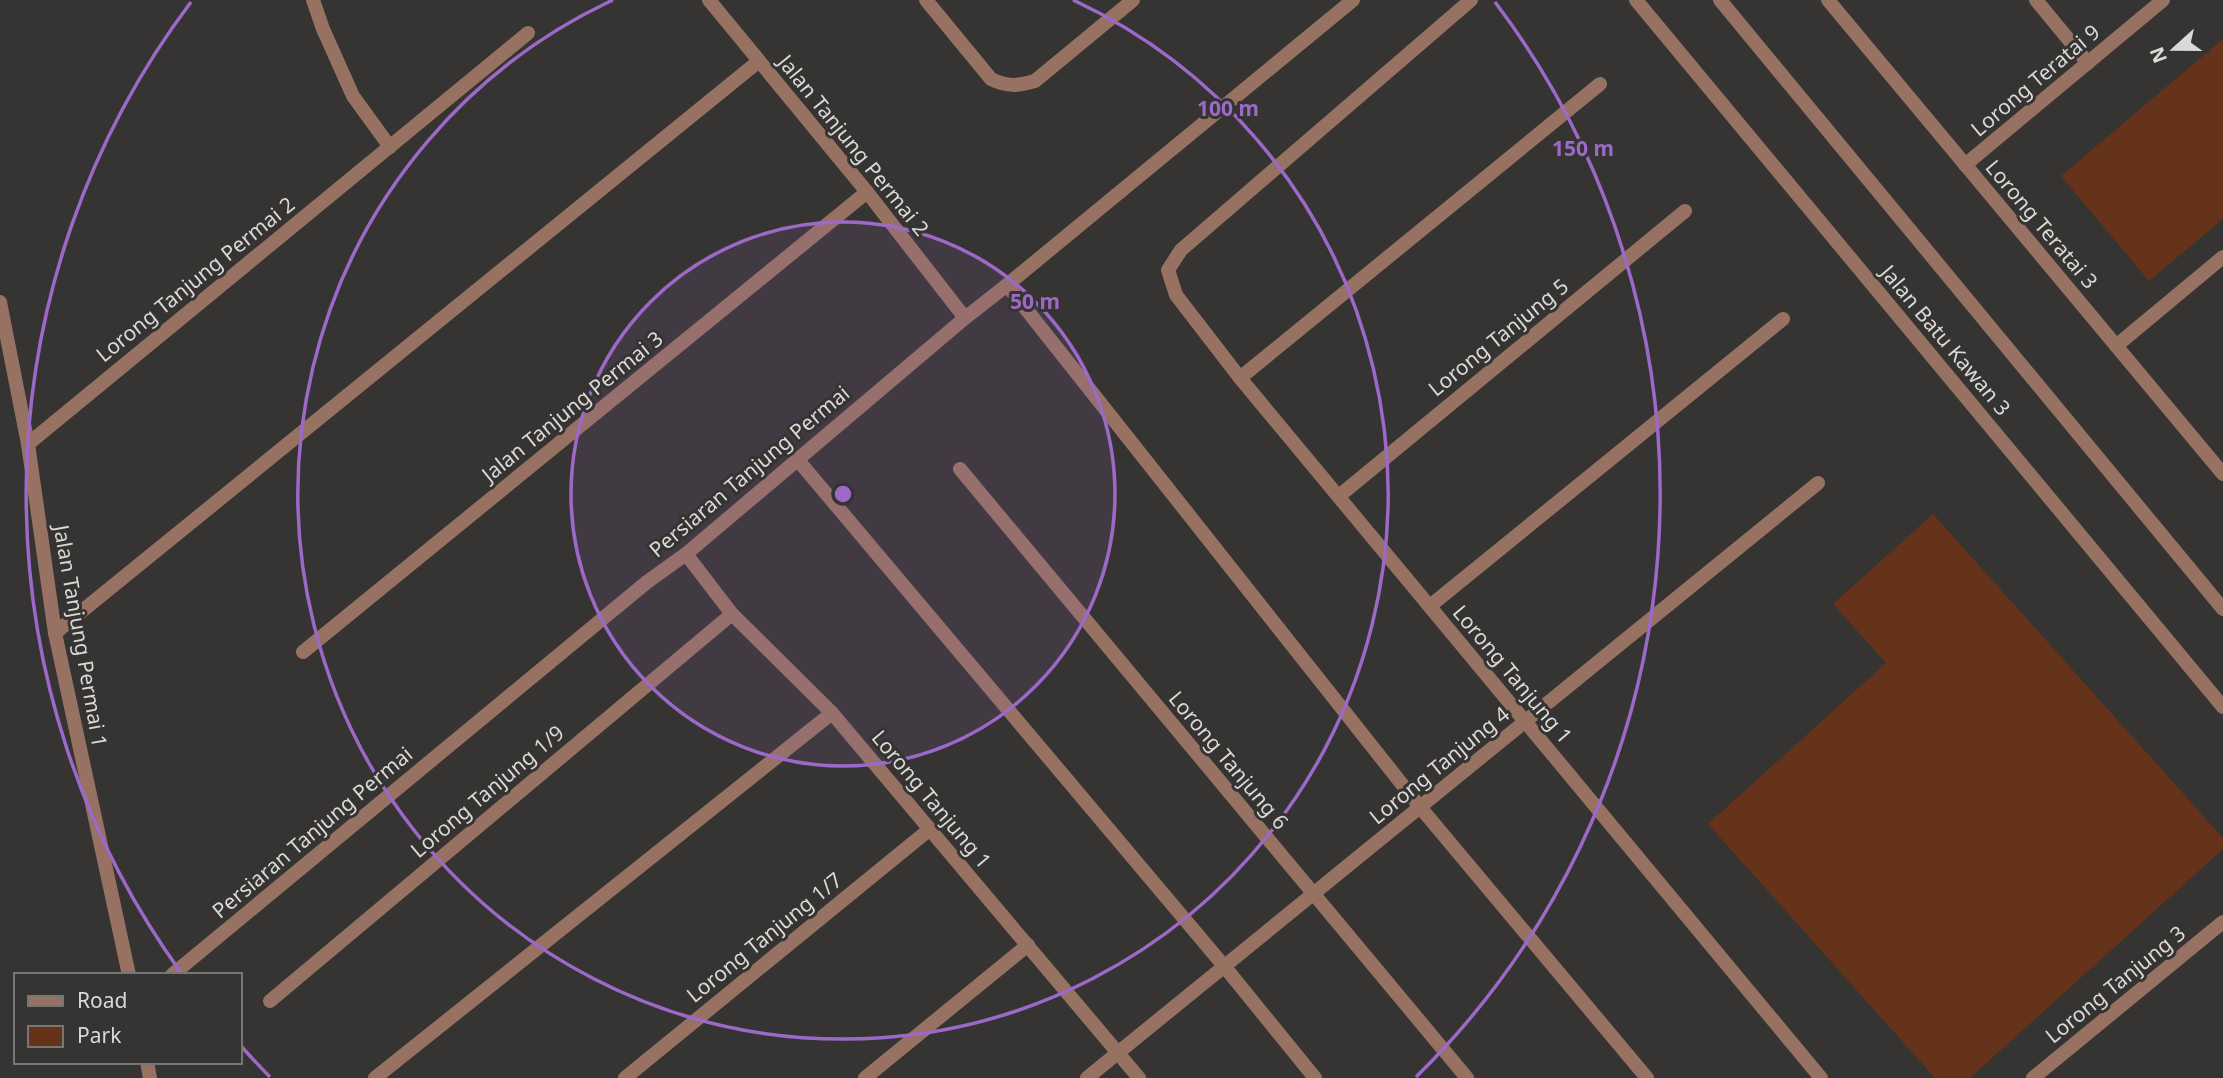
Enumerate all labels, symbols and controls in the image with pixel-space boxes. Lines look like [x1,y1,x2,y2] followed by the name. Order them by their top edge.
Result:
[2139,14,2209,84] north arrow
[1965,18,2105,142] street label: Lorong Teratai 9
[2143,43,2173,67] text: N
[771,47,936,241] street label: Jalan Tanjung Permai 2
[1197,94,1259,122] text: 100 m
[1552,134,1614,162] text: 150 m
[1980,154,2104,294] street label: Lorong Teratai 3
[90,190,300,368] street label: Lorong Tanjung Permai 2
[1874,257,2017,421] street label: Jalan Batu Kawan 3
[1422,272,1574,402] street label: Lorong Tanjung 5
[1010,287,1060,315] text: 50 m
[474,324,668,489] street label: Jalan Tanjung Permai 3
[643,379,855,563] street label: Persiaran Tanjung Permai
[831,482,855,506] centre of rings
[47,521,114,749] street label: Jalan Tanjung Permai 1
[1447,599,1579,749] street label: Lorong Tanjung 1
[1163,685,1295,835] street label: Lorong Tanjung 6
[1363,700,1515,830] street label: Lorong Tanjung 4
[404,718,570,864] street label: Lorong Tanjung 1/9
[866,724,998,874] street label: Lorong Tanjung 1
[206,740,418,924] street label: Persiaran Tanjung Permai
[680,866,848,1008] street label: Lorong Tanjung 1/7
[2039,919,2191,1049] street label: Lorong Tanjung 3
[14,973,242,1064] legend
[77,986,127,1014] text: Road
[77,1021,122,1049] text: Park

